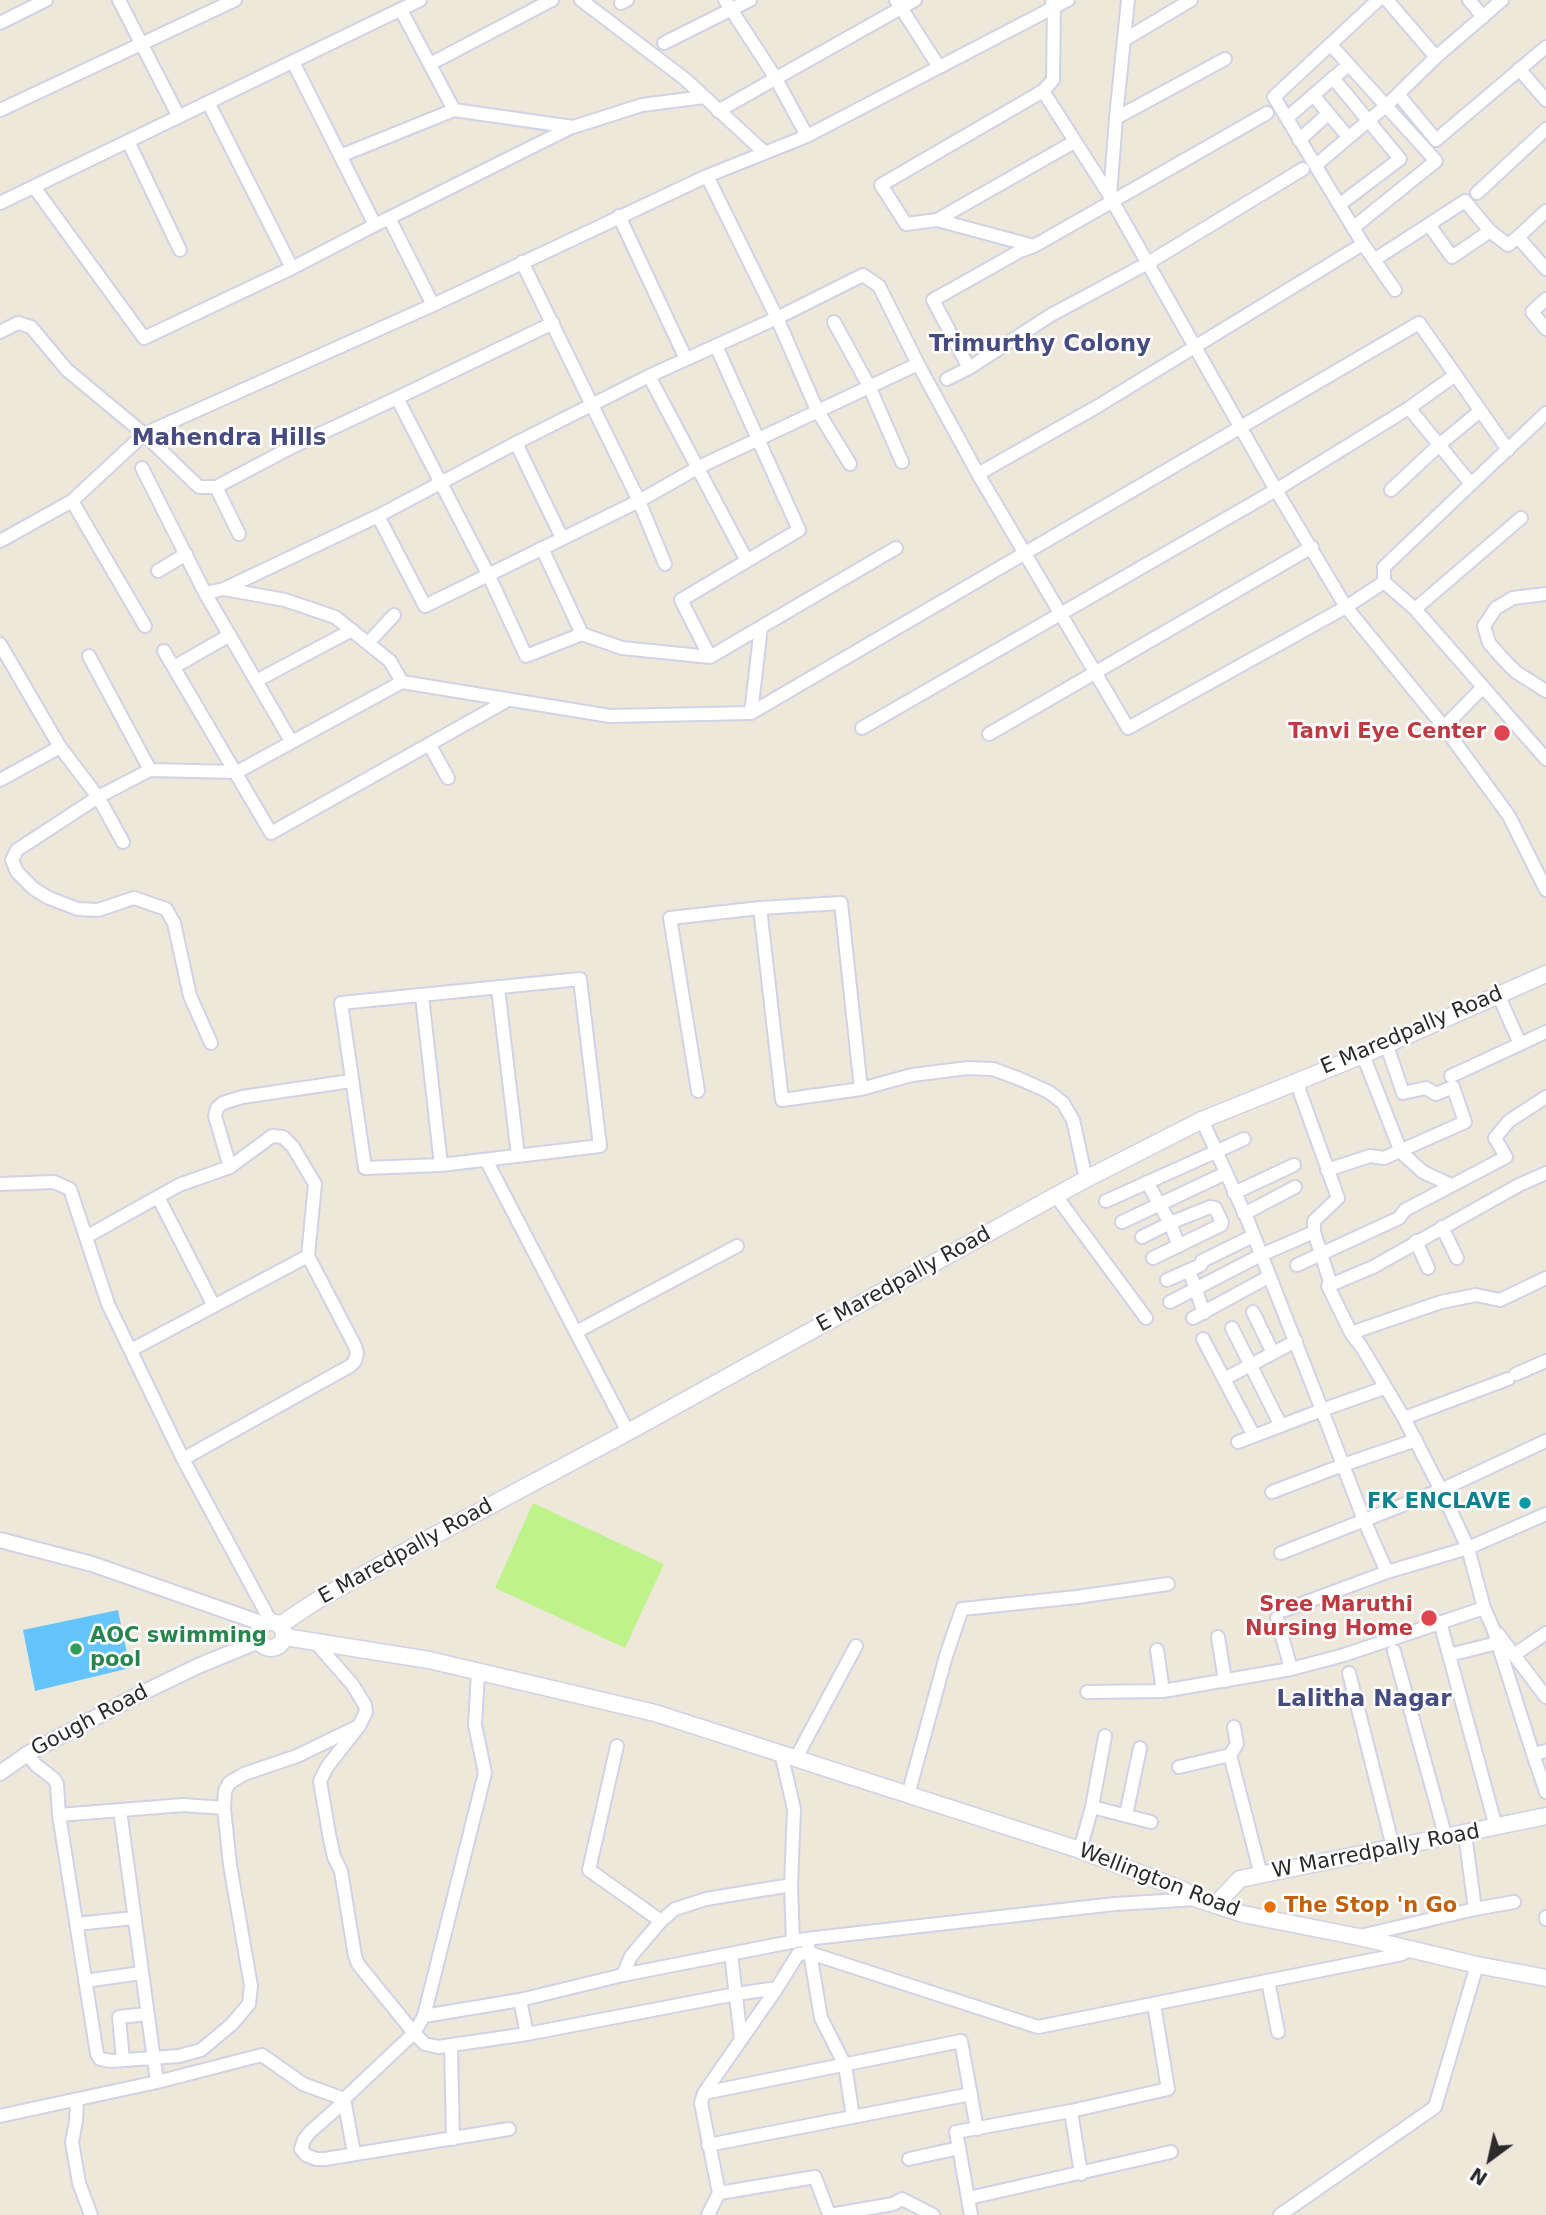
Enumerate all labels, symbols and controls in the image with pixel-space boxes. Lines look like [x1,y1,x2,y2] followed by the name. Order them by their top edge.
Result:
[929,331,1151,359] district label: Trimurthy Colony
[132,425,326,453] district label: Mahendra Hills
[1288,720,1486,746] place label: Tanvi Eye Center
[1492,723,1512,743] marker: Tanvi Eye Center
[1317,981,1507,1081] street label: E Maredpally Road
[813,1222,995,1338] street label: E Maredpally Road
[1367,1490,1511,1516] place label: FK ENCLAVE
[315,1494,497,1610] street label: E Maredpally Road
[1517,1495,1533,1511] marker: FK ENCLAVE
[1245,1593,1413,1643] place label: Sree Maruthi Nursing Home
[1419,1608,1439,1628] marker: Sree Maruthi Nursing Home
[90,1624,267,1674] place label: AOC swimming pool
[68,1641,84,1657] marker: AOC swimming pool
[27,1680,153,1762] street label: Gough Road
[1277,1686,1451,1714] district label: Lalitha Nagar
[1270,1820,1482,1884] street label: W Marredpally Road
[1075,1839,1243,1923] street label: Wellington Road
[1284,1894,1457,1920] place label: The Stop 'n Go
[1262,1899,1278,1915] marker: The Stop 'n Go
[1455,2124,1525,2194] north arrow
[1466,2163,1491,2190] text: N

